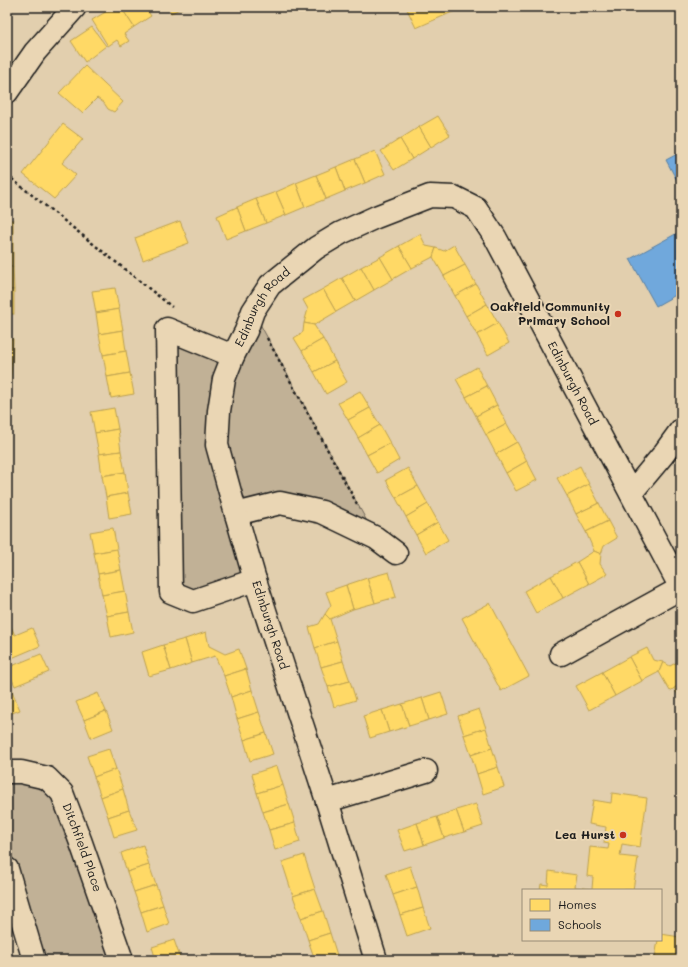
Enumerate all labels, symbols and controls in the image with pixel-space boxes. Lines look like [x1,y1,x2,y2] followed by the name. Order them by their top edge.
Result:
[230,263,293,349] street label: Edinburgh Road
[490,298,610,328] place label: Oakfield Community Primary School
[613,309,623,319] marker: Oakfield Community Primary School
[545,338,602,428] street label: Edinburgh Road
[249,578,293,672] street label: Edinburgh Road
[59,800,107,894] street label: Ditchfield Place
[555,826,615,842] place label: Lea Hurst
[618,830,628,840] marker: Lea Hurst
[522,889,662,941] legend
[558,896,597,912] text: Homes
[558,916,602,932] text: Schools

